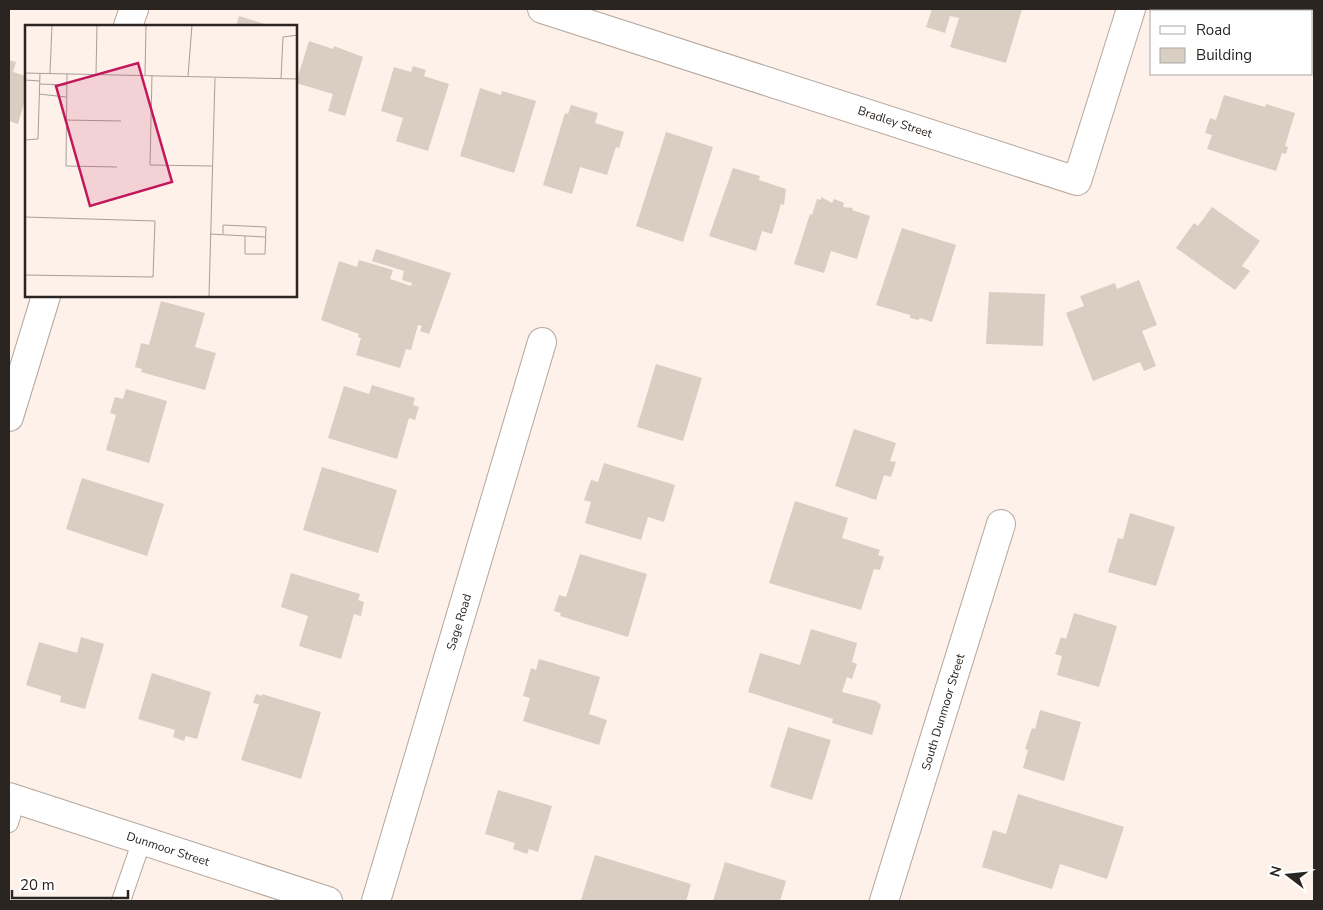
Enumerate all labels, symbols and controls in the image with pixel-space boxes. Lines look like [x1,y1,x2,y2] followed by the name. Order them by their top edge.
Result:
[1150,10,1313,75] legend
[1196,20,1231,40] text: Road
[25,25,298,298] inset map
[1196,45,1252,65] text: Building
[856,102,935,142] street label: Bradley Street
[443,592,475,652] street label: Sage Road
[918,651,969,772] street label: South Dunmoor Street
[125,828,212,870] street label: Dunmoor Street
[1263,850,1313,900] north arrow
[1265,864,1287,879] text: N
[12,868,129,900] scale bar
[20,875,55,895] text: 20 m

